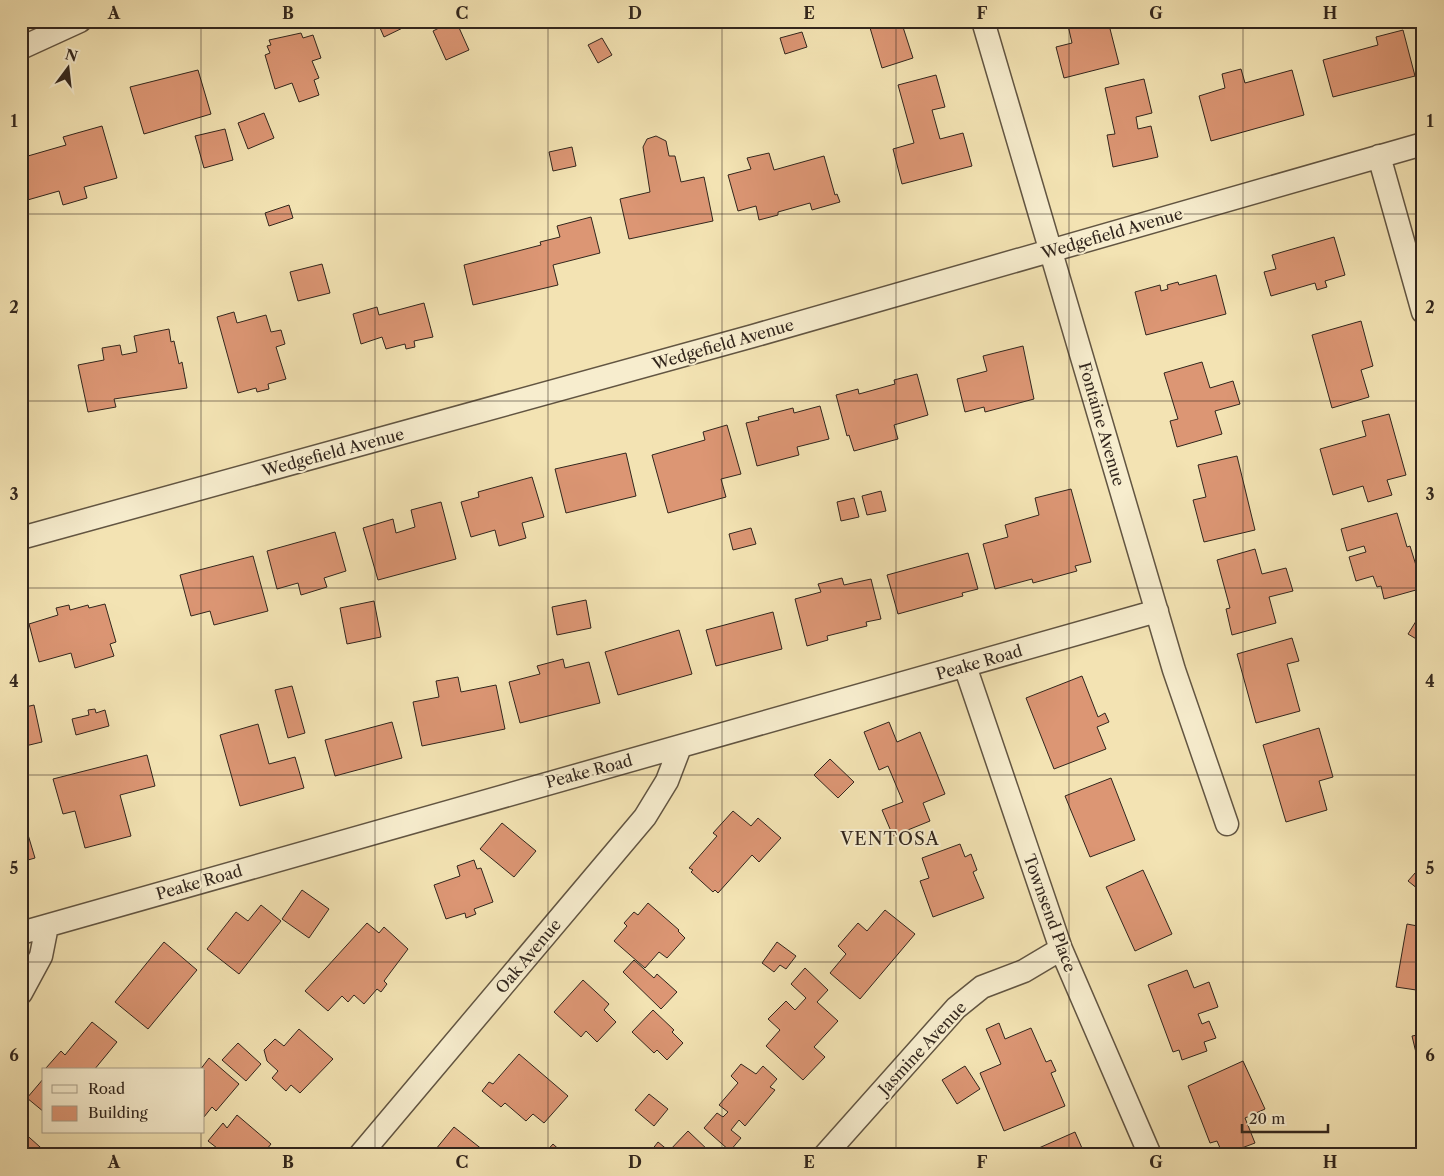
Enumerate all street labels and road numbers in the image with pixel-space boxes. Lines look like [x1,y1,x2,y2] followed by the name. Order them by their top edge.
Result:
[1038,203,1185,263] street label: Wedgefield Avenue
[649,314,796,374] street label: Wedgefield Avenue
[1075,360,1129,488] street label: Fontaine Avenue
[259,423,406,481] street label: Wedgefield Avenue
[933,640,1025,684] street label: Peake Road
[543,750,635,792] street label: Peake Road
[1019,851,1081,975] street label: Townsend Place
[153,860,245,904] street label: Peake Road
[491,915,565,997] street label: Oak Avenue
[872,997,970,1101] street label: Jasmine Avenue

